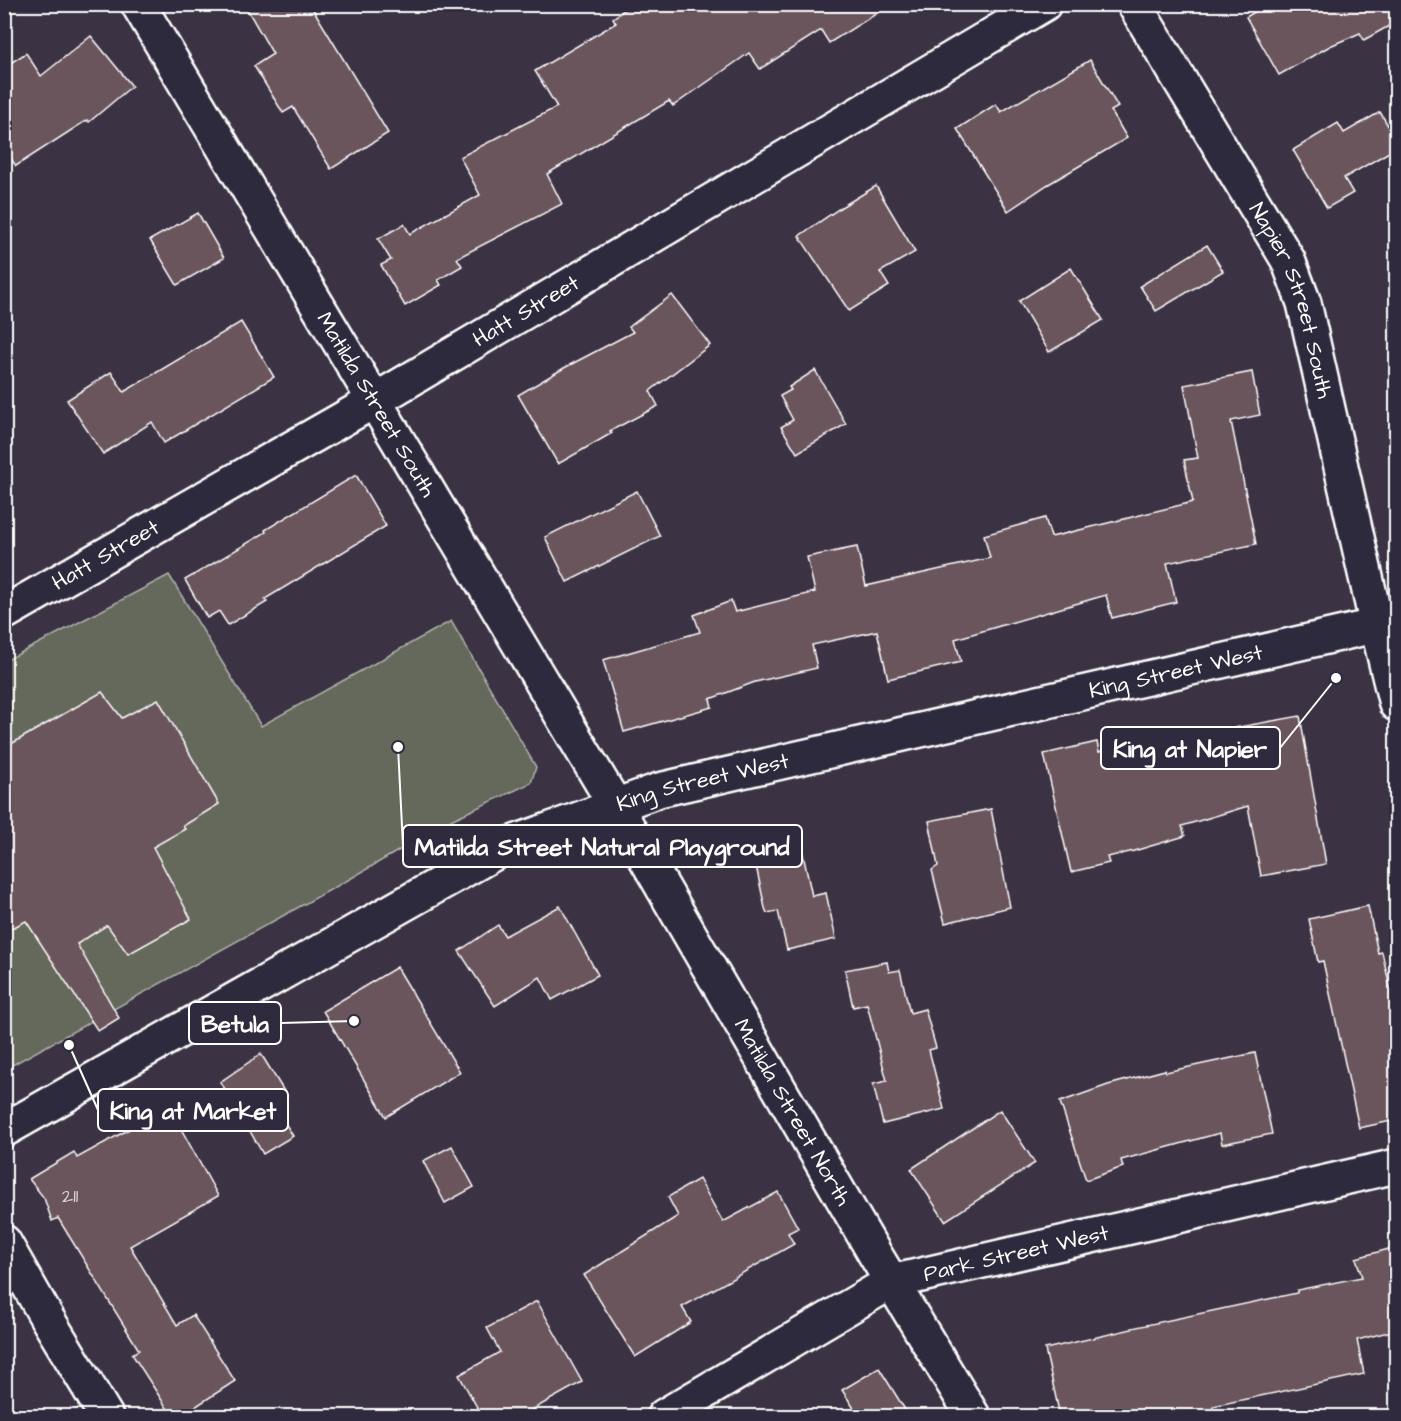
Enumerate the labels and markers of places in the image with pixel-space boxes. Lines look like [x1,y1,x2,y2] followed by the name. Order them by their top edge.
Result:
[1101,727,1280,769] callout: King at Napier
[403,825,802,867] callout: Matilda Street Natural Playground
[189,1002,281,1044] callout: Betula
[98,1089,288,1131] callout: King at Market

